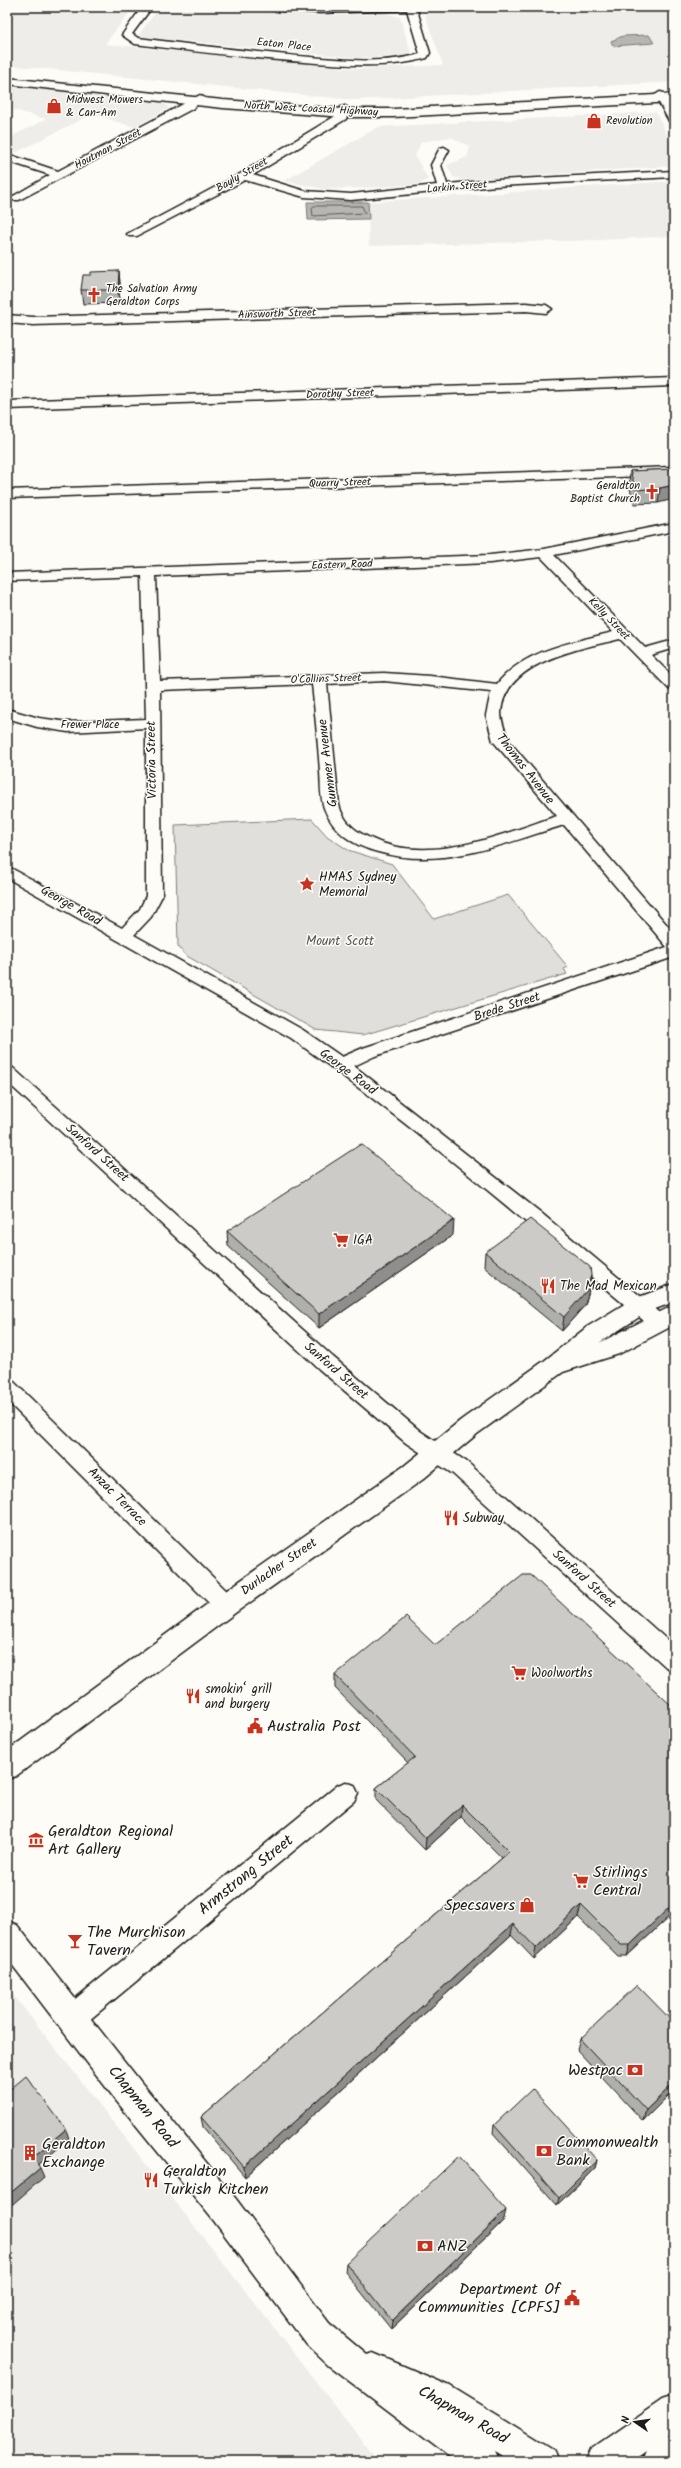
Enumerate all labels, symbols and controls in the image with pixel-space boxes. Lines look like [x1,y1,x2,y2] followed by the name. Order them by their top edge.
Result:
[256,33,312,57] street label: Eaton Place
[66,91,143,122] place label: Midwest Mowers & Can-Am
[243,96,379,122] street label: North West Coastal Highway
[45,97,63,115] shop icon: Midwest Mowers & Can-Am
[585,112,603,130] shop icon: Revolution
[606,112,653,130] place label: Revolution
[71,123,146,174] street label: Houtman Street
[213,152,272,197] street label: Bayly Street
[426,175,489,199] street label: Larkin Street
[106,280,198,311] place label: The Salvation Army Geraldton Corps
[85,286,103,304] church icon: The Salvation Army Geraldton Corps
[238,304,317,324] street label: Ainsworth Street
[306,384,375,404] street label: Dorothy Street
[309,473,372,493] street label: Quarry Street
[570,477,640,508] place label: Geraldton Baptist Church
[643,483,661,501] church icon: Geraldton Baptist Church
[311,555,374,575] street label: Eastern Road
[584,593,635,645] street label: Kelly Street
[290,669,362,689] street label: O'Collins Street
[61,716,119,734] street label: Frewer Place
[312,718,344,808] street label: Gummer Avenue
[141,720,163,799] street label: Victoria Street
[490,729,560,809] street label: Thomas Avenue
[319,867,397,903] place label: HMAS Sydney Memorial
[298,875,316,893] place icon: HMAS Sydney Memorial
[37,880,106,932] street label: George Road
[306,931,375,952] park label: Mount Scott
[471,986,544,1028] street label: Brede Street
[315,1043,382,1101] street label: George Road
[60,1119,134,1188] street label: Sanford Street
[353,1230,373,1251] place label: IGA
[332,1231,350,1249] supermarket icon: IGA
[560,1276,657,1297] place label: The Mad Mexican
[539,1277,557,1295] restaurant icon: The Mad Mexican
[299,1337,374,1406] street label: Sanford Street
[82,1462,152,1532] street label: Anzac Terrace
[463,1508,505,1529] place label: Subway
[442,1509,460,1527] restaurant icon: Subway
[236,1532,322,1601] street label: Durlacher Street
[547,1545,621,1614] street label: Sanford Street
[531,1663,593,1684] place label: Woolworths
[510,1664,528,1682] supermarket icon: Woolworths
[205,1679,272,1715] place label: smokin‘ grill and burgery
[184,1687,202,1705] restaurant icon: smokin‘ grill and burgery
[267,1714,362,1739] place label: Australia Post
[246,1717,264,1735] public building icon: Australia Post
[48,1819,173,1862] place label: Geraldton Regional Art Gallery
[193,1828,300,1921] street label: Armstrong Street
[27,1831,45,1849] museum icon: Geraldton Regional Art Gallery
[593,1860,648,1903] place label: Stirlings Central
[572,1872,590,1890] supermarket icon: Stirlings Central
[444,1893,515,1918] place label: Specsavers
[518,1896,536,1914] shop icon: Specsavers
[87,1920,185,1963] place label: The Murchison Tavern
[66,1932,84,1950] bar icon: The Murchison Tavern
[568,2058,623,2083] place label: Westpac
[102,2060,185,2155] street label: Chapman Road
[626,2061,644,2079] bank icon: Westpac
[556,2130,658,2173] place label: Commonwealth Bank
[42,2132,106,2175] place label: Geraldton Exchange
[535,2142,553,2160] bank icon: Commonwealth Bank
[21,2144,39,2162] building icon: Geraldton Exchange
[163,2159,269,2202] place label: Geraldton Turkish Kitchen
[142,2171,160,2189] restaurant icon: Geraldton Turkish Kitchen
[437,2234,467,2259] place label: ANZ
[416,2237,434,2255] bank icon: ANZ
[418,2277,562,2320] place label: Department Of Communities [CPFS]
[563,2289,581,2307] public building icon: Department Of Communities [CPFS]
[413,2379,514,2451] street label: Chapman Road
[615,2402,655,2442] north arrow
[617,2415,636,2425] text: N

